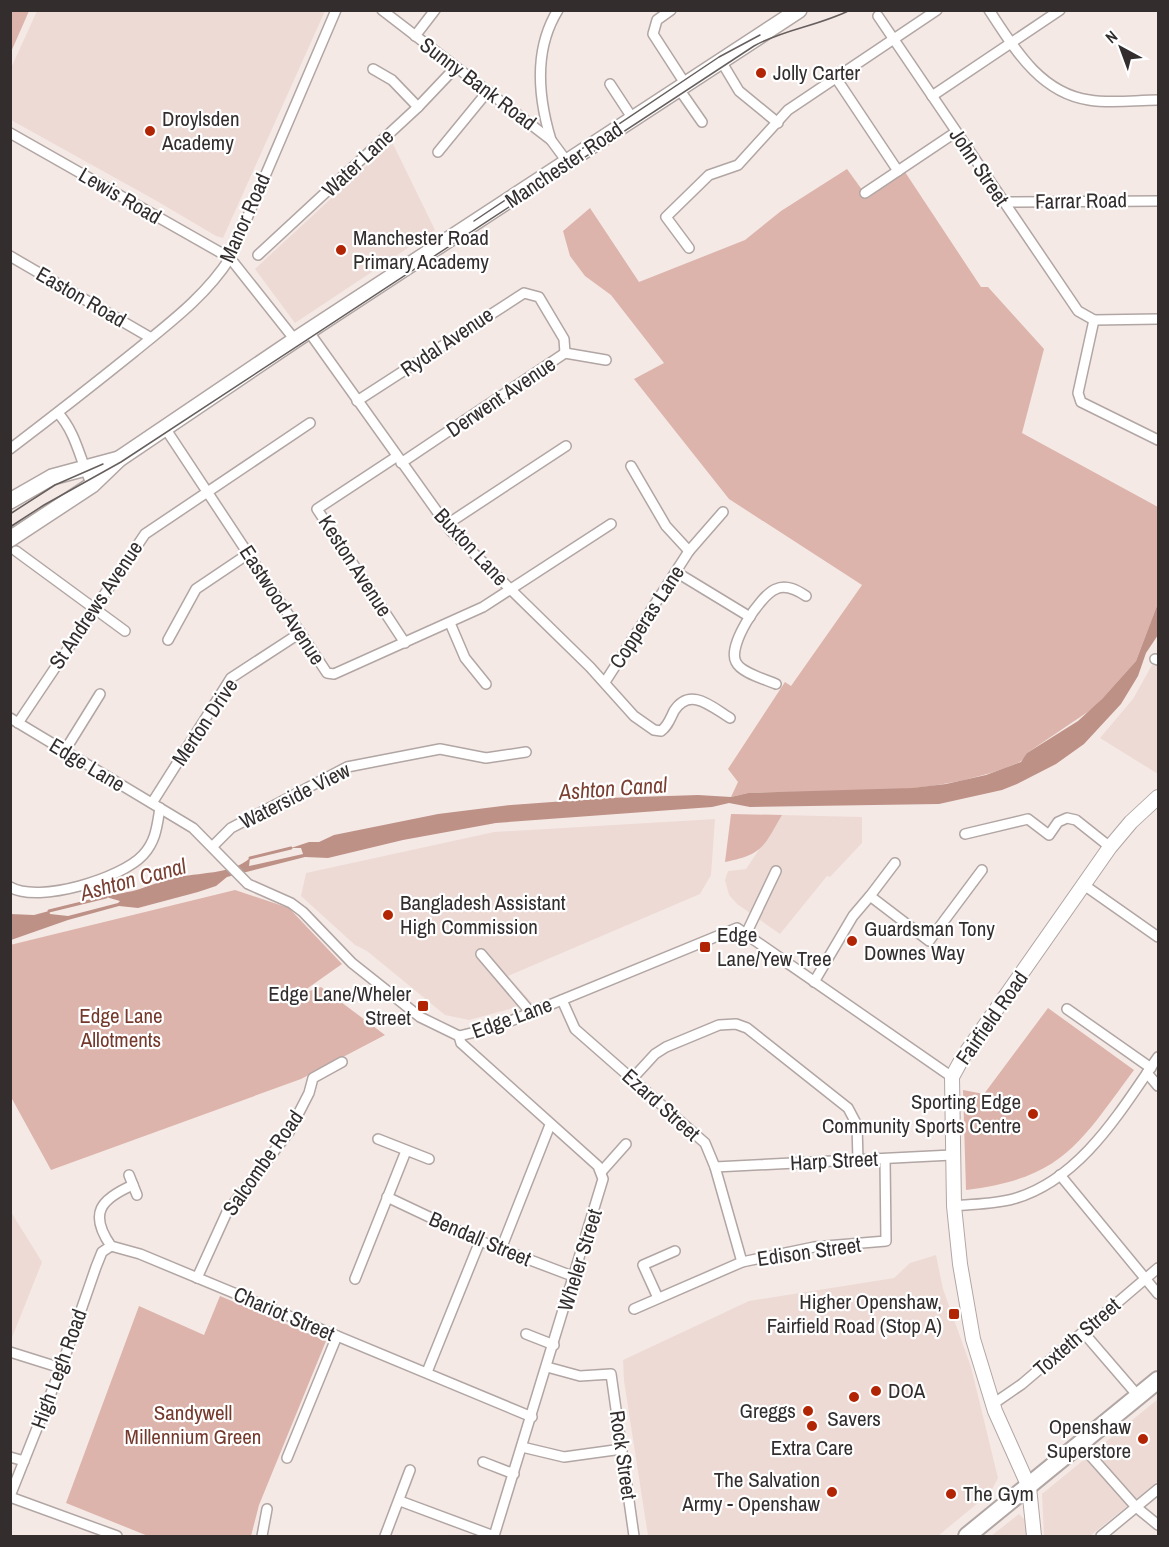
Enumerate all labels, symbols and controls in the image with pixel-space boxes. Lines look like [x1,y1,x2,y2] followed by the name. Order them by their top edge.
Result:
[1091,18,1151,78] north arrow
[1100,25,1122,48] text: N
[414,30,542,137] street label: Sunny Bank Road
[773,58,860,87] place label: Jolly Carter
[754,66,768,80] marker: Jolly Carter
[161,104,240,157] place label: Droylsden Academy
[499,115,628,215] street label: Manchester Road
[315,122,400,203] street label: Water Lane
[943,122,1016,212] street label: John Street
[143,124,157,138] marker: Droylsden Academy
[74,160,167,231] street label: Lewis Road
[212,169,277,267] street label: Manor Road
[1035,185,1127,216] street label: Farrar Road
[353,223,489,276] place label: Manchester Road Primary Academy
[334,243,348,257] marker: Manchester Road Primary Academy
[31,259,132,334] street label: Easton Road
[395,300,499,383] street label: Rydal Avenue
[440,349,561,444] street label: Derwent Avenue
[428,501,515,592] street label: Buxton Lane
[312,509,399,622] street label: Keston Avenue
[42,535,149,675] street label: St Andrews Avenue
[233,539,332,670] street label: Eastwood Avenue
[602,559,691,674] street label: Copperas Lane
[165,672,244,771] street label: Merton Drive
[44,731,130,798] street label: Edge Lane
[234,755,356,836] street label: Waterside View
[557,769,669,807] water label: Ashton Canal
[76,850,190,908] water label: Ashton Canal
[400,888,566,941] place label: Bangladesh Assistant High Commission
[381,908,395,922] marker: Bangladesh Assistant High Commission
[864,914,995,967] place label: Guardsman Tony Downes Way
[717,920,832,973] place label: Edge Lane/Yew Tree
[845,934,859,948] marker: Guardsman Tony Downes Way
[698,940,712,954] marker: Edge Lane/Yew Tree
[949,965,1035,1070] street label: Fairfield Road
[268,979,411,1032] place label: Edge Lane/Wheler Street
[468,990,556,1045] street label: Edge Lane
[416,999,430,1013] marker: Edge Lane/Wheler Street
[79,1001,163,1054] park label: Edge Lane Allotments
[616,1062,707,1148] street label: Ezard Street
[822,1087,1021,1140] place label: Sporting Edge Community Sports Centre
[216,1104,310,1221] street label: Salcombe Road
[1026,1107,1040,1121] marker: Sporting Edge Community Sports Centre
[789,1144,879,1177] street label: Harp Street
[425,1204,536,1273] street label: Bendall Street
[550,1205,609,1314] street label: Wheler Street
[755,1230,863,1273] street label: Edison Street
[229,1279,339,1348] street label: Chariot Street
[767,1287,942,1340] place label: Higher Openshaw, Fairfield Road (Stop A)
[1027,1291,1126,1382] street label: Toxteth Street
[23,1305,94,1433] street label: High Legh Road
[947,1307,961,1321] marker: Higher Openshaw, Fairfield Road (Stop A)
[888,1376,926,1405] place label: DOA
[869,1384,883,1398] marker: DOA
[847,1390,861,1404] marker: Savers
[740,1396,796,1425] place label: Greggs
[125,1398,261,1451] park label: Sandywell Millennium Green
[801,1404,815,1418] marker: Greggs
[827,1404,881,1433] place label: Savers
[603,1408,644,1502] street label: Rock Street
[1047,1412,1132,1465] place label: Openshaw Superstore
[805,1419,819,1433] marker: Extra Care
[1136,1432,1150,1446] marker: Openshaw Superstore
[771,1433,853,1462] place label: Extra Care
[681,1465,821,1518] place label: The Salvation Army - Openshaw
[963,1479,1034,1508] place label: The Gym
[825,1485,839,1499] marker: The Salvation Army - Openshaw
[944,1487,958,1501] marker: The Gym

